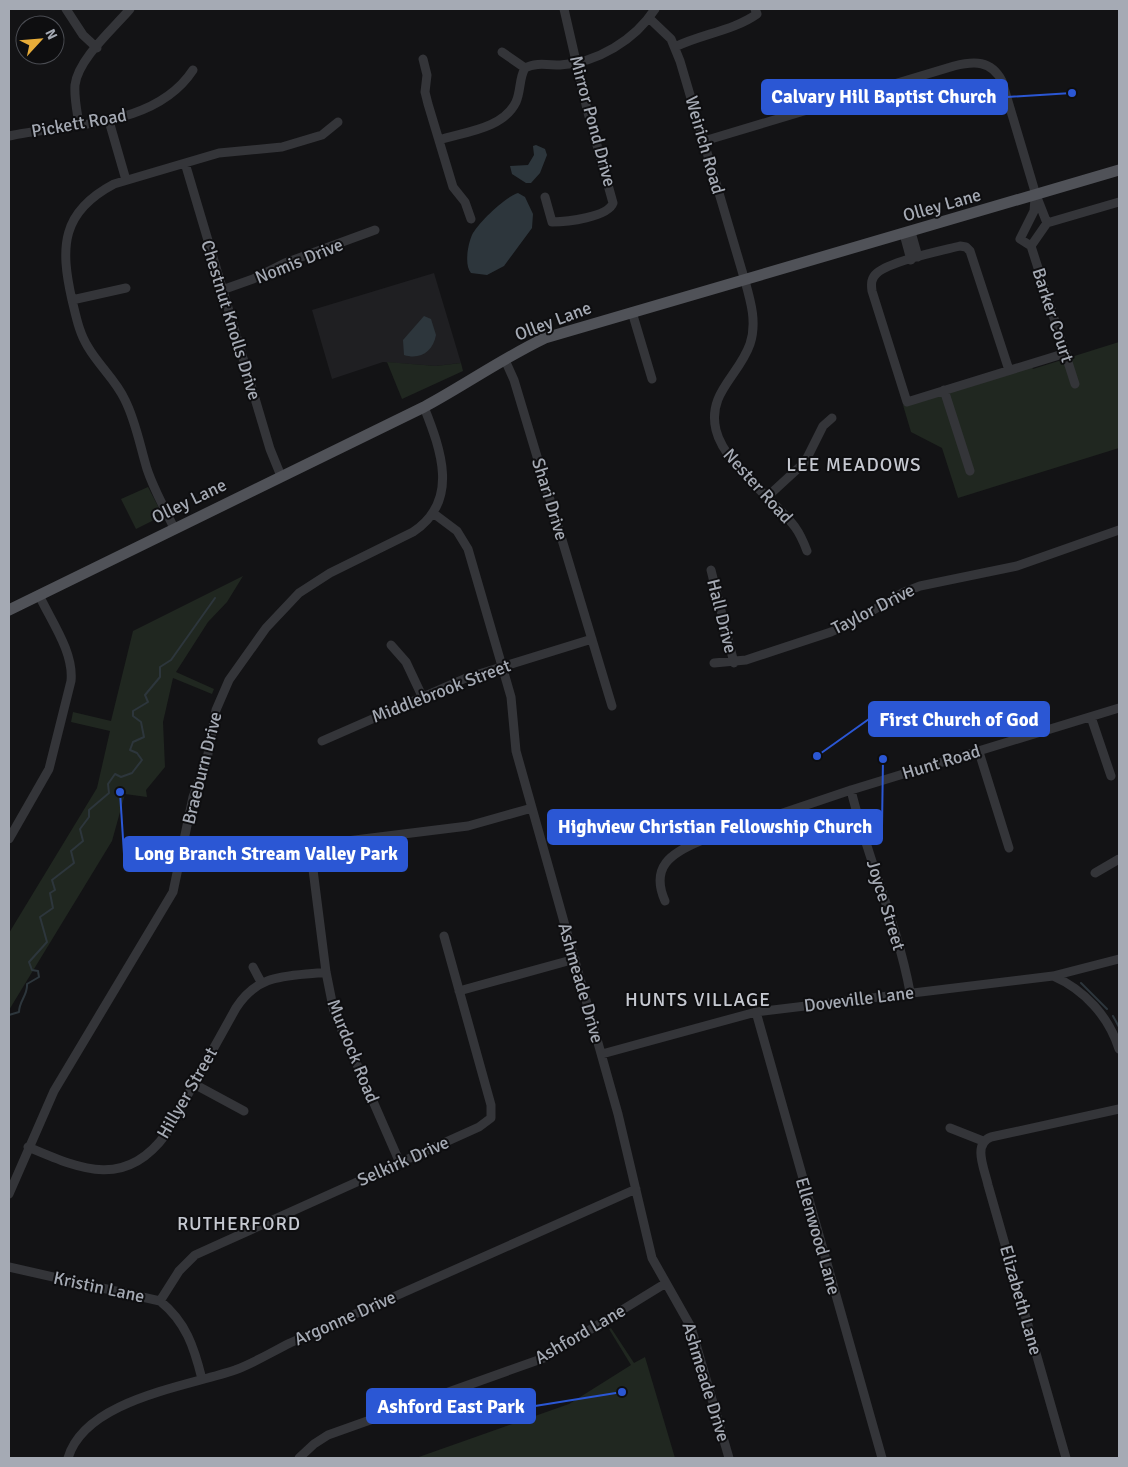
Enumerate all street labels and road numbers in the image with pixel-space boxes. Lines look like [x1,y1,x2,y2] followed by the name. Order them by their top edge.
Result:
[565,53,621,189] street label: Mirror Pond Drive
[680,93,730,197] street label: Weirich Road
[30,104,128,142] street label: Pickett Road
[900,183,984,227] street label: Olley Lane
[252,233,346,289] street label: Nomis Drive
[196,237,266,403] street label: Chestnut Knolls Drive
[1027,265,1079,365] street label: Barker Court
[512,296,594,346] street label: Olley Lane
[719,444,797,528] street label: Nester Road
[527,455,573,543] street label: Shari Drive
[148,473,230,529] street label: Olley Lane
[702,577,742,655] street label: Hall Drive
[828,579,918,639] street label: Taylor Drive
[368,654,514,728] street label: Middlebrook Street
[177,709,227,827] street label: Braeburn Drive
[899,740,983,784] street label: Hunt Road
[862,857,910,953] street label: Joyce Street
[553,920,609,1046] street label: Ashmeade Drive
[803,981,915,1017] street label: Doveville Lane
[322,996,384,1106] street label: Murdock Road
[152,1043,222,1143] street label: Hillyer Street
[354,1131,452,1191] street label: Selkirk Drive
[791,1175,845,1297] street label: Ellenwood Lane
[995,1243,1047,1357] street label: Elizabeth Lane
[51,1267,147,1307] street label: Kristin Lane
[291,1286,399,1350] street label: Argonne Drive
[531,1299,629,1369] street label: Ashford Lane
[677,1320,735,1444] street label: Ashmeade Drive

